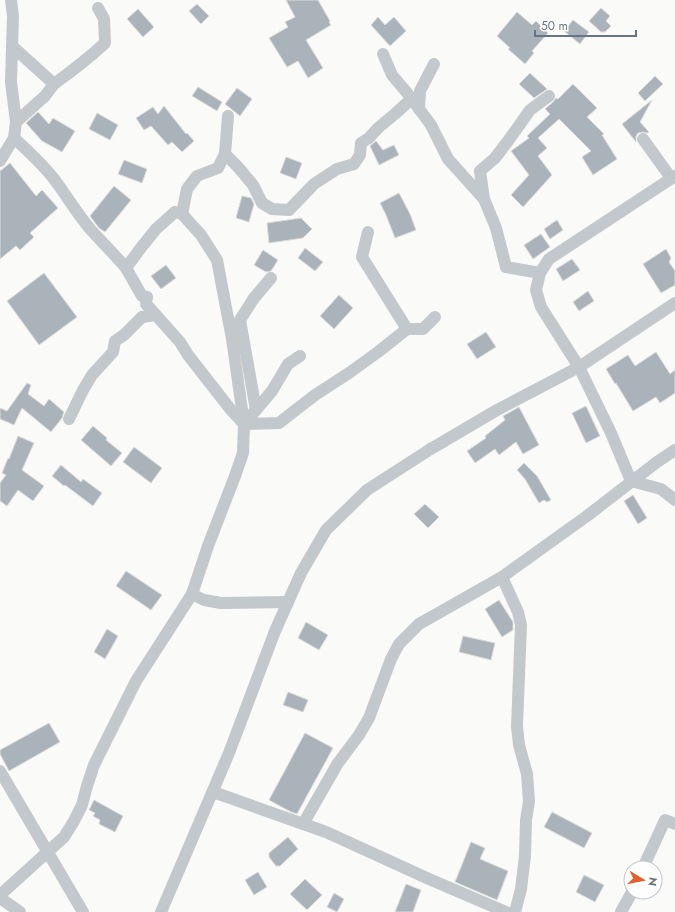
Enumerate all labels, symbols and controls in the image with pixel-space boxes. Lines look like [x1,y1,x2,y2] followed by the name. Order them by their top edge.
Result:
[535,12,636,38] scale bar
[541,17,568,35] text: 50 m
[623,860,663,900] north arrow
[644,876,661,887] text: N

